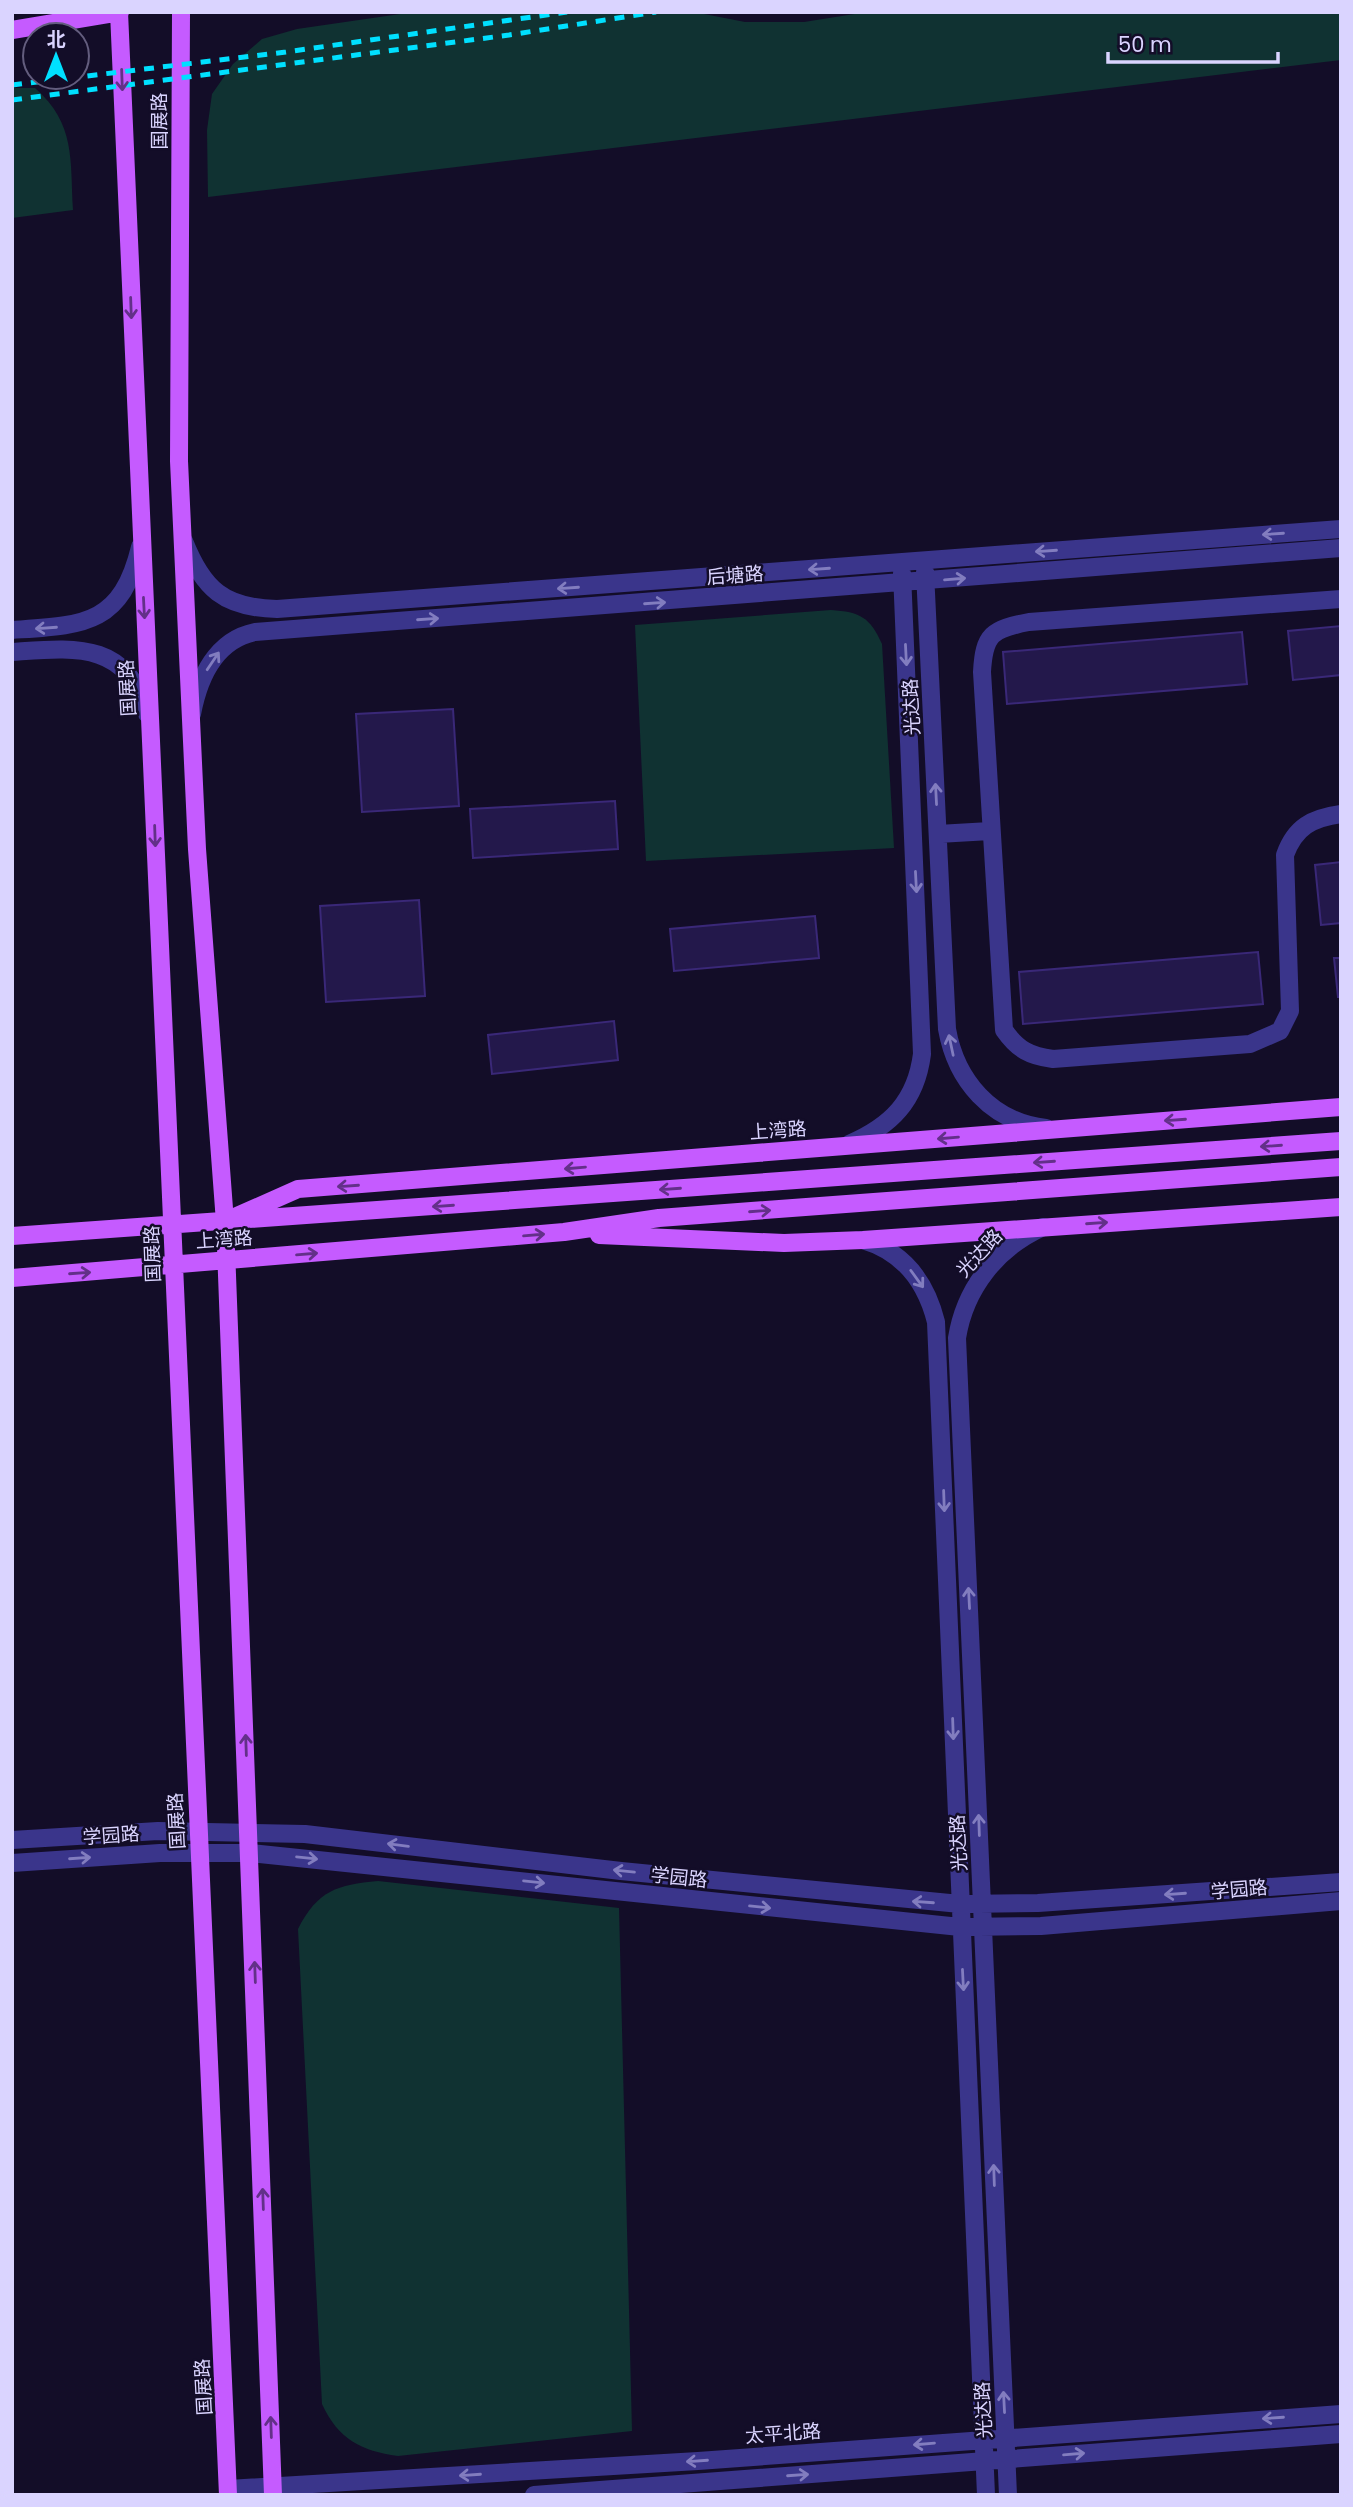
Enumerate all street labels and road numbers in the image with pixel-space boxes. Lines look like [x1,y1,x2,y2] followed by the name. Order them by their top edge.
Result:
[146,92,173,150] street label: 国展路
[706,560,764,591] street label: 后塘路
[113,659,142,717] street label: 国展路
[897,678,926,736] street label: 光达路
[749,1115,807,1146] street label: 上湾路
[950,1223,1009,1283] street label: 光达路
[195,1224,253,1255] street label: 上湾路
[138,1225,167,1283] street label: 国展路
[162,1792,191,1850] street label: 国展路
[944,1814,973,1872] street label: 光达路
[82,1820,140,1851] street label: 学园路
[649,1861,709,1894] street label: 学园路
[1209,1874,1269,1905] street label: 学园路
[189,2358,218,2416] street label: 国展路
[969,2381,998,2439] street label: 光达路
[744,2417,822,2450] street label: 太平北路

